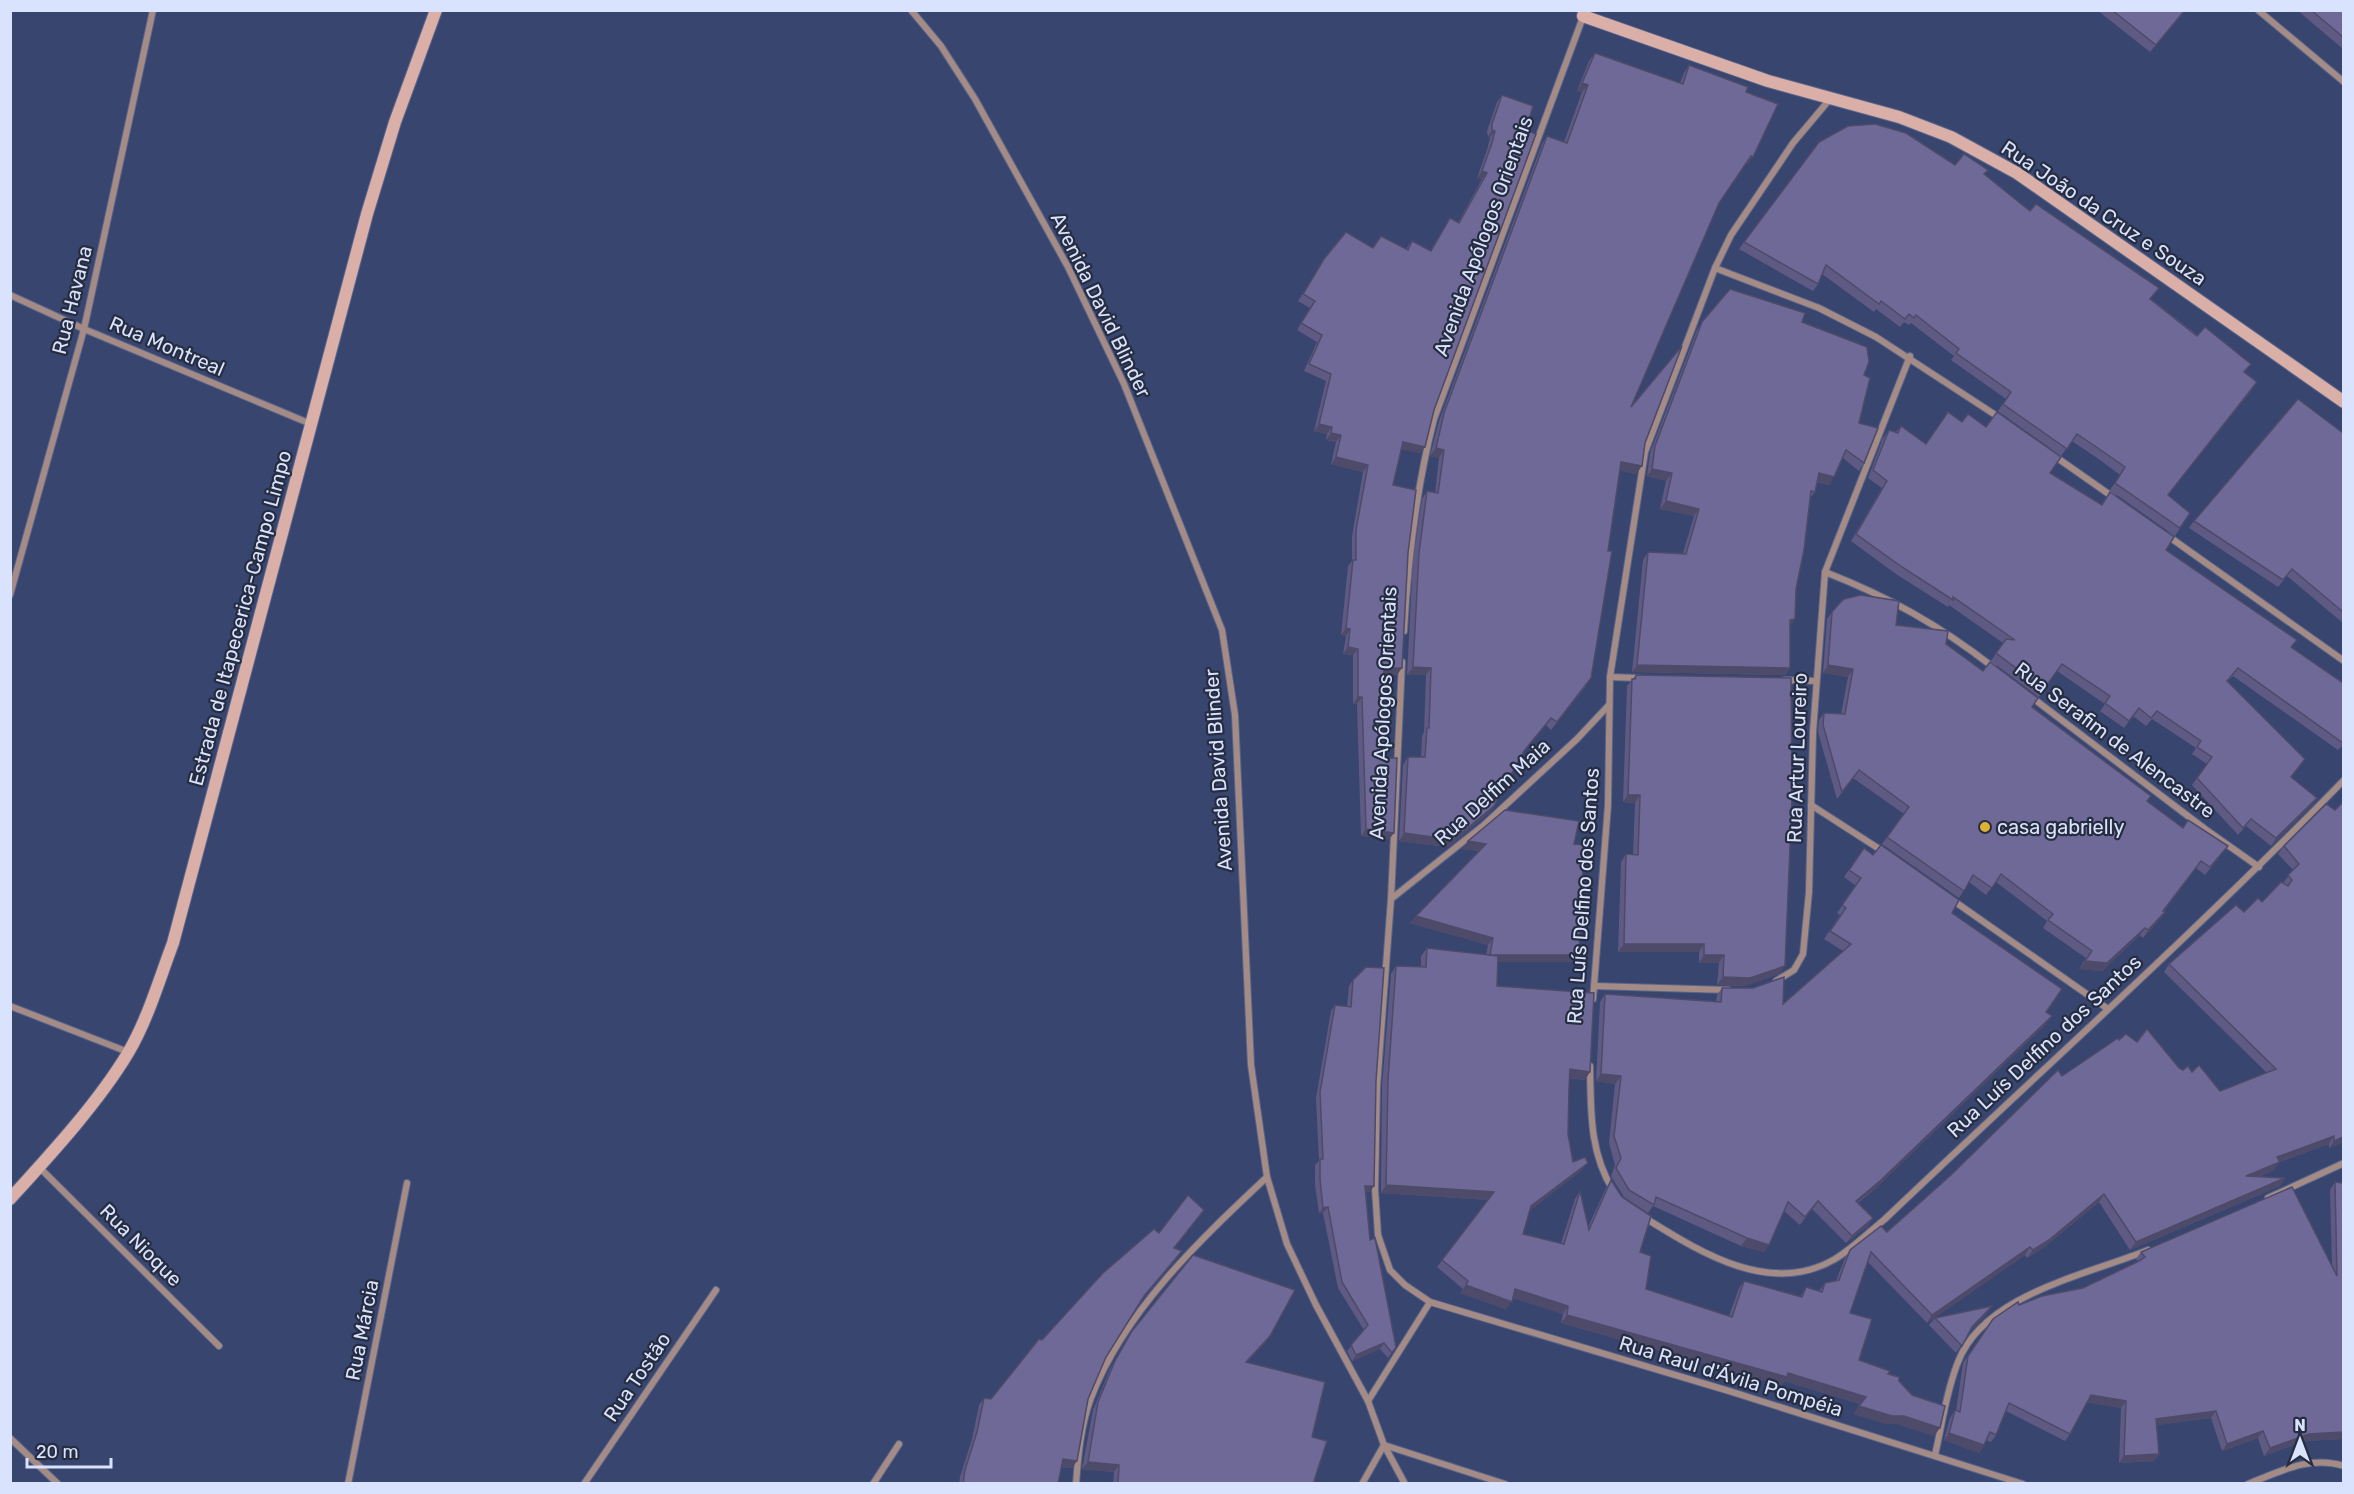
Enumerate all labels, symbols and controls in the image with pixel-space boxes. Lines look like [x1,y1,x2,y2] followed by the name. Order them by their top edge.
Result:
[1428,113,1538,359] street label: Avenida Apólogos Orientais
[1997,135,2211,291] street label: Rua João da Cruz e Souza
[1046,209,1156,402] street label: Avenida David Blinder
[47,243,97,357] street label: Rua Havana
[106,311,228,381] street label: Rua Montreal
[184,448,296,788] street label: Estrada de Itapecerica-Campo Limpo
[1364,586,1402,840] street label: Avenida Apólogos Orientais
[2010,657,2220,823] street label: Rua Serafim de Alencastre
[1199,668,1237,872] street label: Avenida David Blinder
[1782,672,1812,844] street label: Rua Artur Loureiro
[1429,734,1555,850] street label: Rua Delfim Maia
[1562,767,1604,1025] street label: Rua Luís Delfino dos Santos
[1997,815,2125,839] place label: casa gabrielly
[1978,820,1992,834] marker: casa gabrielly
[1942,950,2146,1142] street label: Rua Luís Delfino dos Santos
[95,1199,187,1291] street label: Rua Nioque
[340,1277,384,1383] street label: Rua Márcia
[598,1328,676,1426] street label: Rua Tostão
[1616,1331,1846,1421] street label: Rua Raul d'Ávila Pompéia
[2270,1410,2330,1470] north arrow
[2294,1416,2306,1435] text: N
[27,1431,111,1469] scale bar
[36,1441,78,1463] text: 20 m

